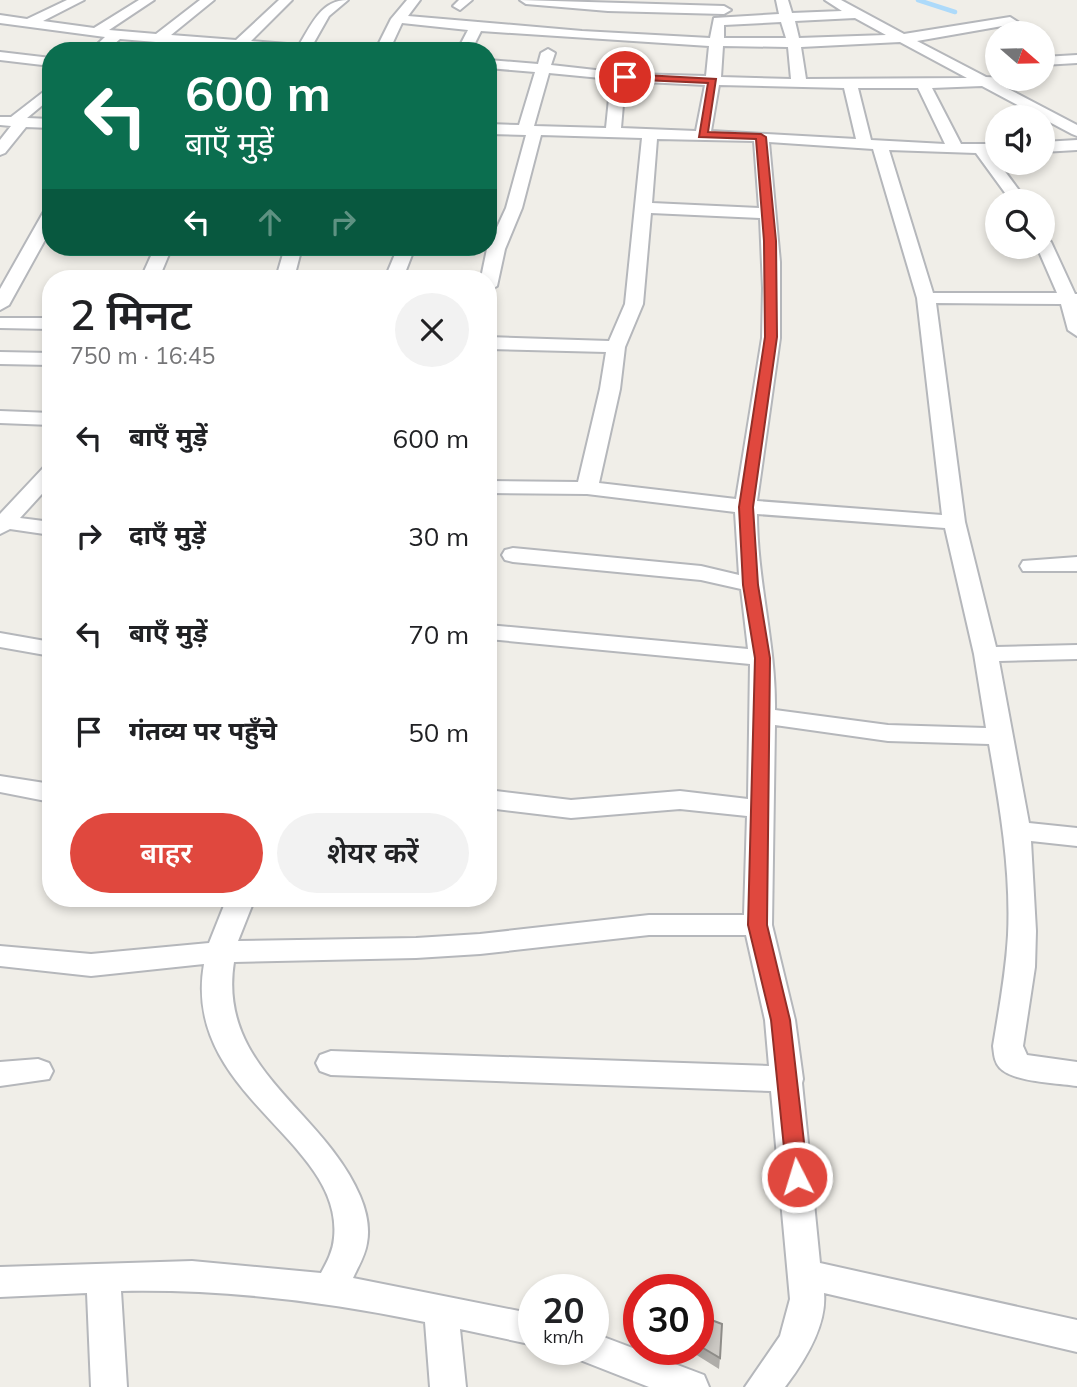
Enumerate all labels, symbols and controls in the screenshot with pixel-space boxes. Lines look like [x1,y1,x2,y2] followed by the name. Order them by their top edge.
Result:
[985,21,1055,91] north arrow
[985,21,1055,259] map controls
[595,47,655,107] pin
[606,58,644,96] icon: arrive
[185,62,331,123] text: 600 m
[70,70,161,161] icon: left
[985,105,1055,175] button: sound
[185,123,274,163] text: बाएँ मुड़ें
[985,189,1055,259] button: search
[178,203,216,241] icon: left
[251,203,289,241] icon: ahead
[324,203,362,241] icon: right
[70,288,192,341] text: 2 मिनट
[395,293,469,367] button: close
[70,341,215,370] text: 750 m · 16:45
[70,419,108,457] icon: left
[129,420,207,453] text: बाएँ मुड़ें
[393,422,469,455] text: 600 m
[70,517,108,555] icon: right
[129,518,206,551] text: दाएँ मुड़ें
[408,520,469,553] text: 30 m
[70,615,108,653] icon: left
[129,616,207,649] text: बाएँ मुड़ें
[408,618,469,651] text: 70 m
[70,713,108,751] icon: arrive
[129,714,277,747] text: गंतव्य पर पहुँचे
[408,716,469,749] text: 50 m
[70,813,263,893] button: बाहर
[277,813,469,893] button: शेयर करें
[760,1140,834,1214] position arrow
[623,1274,714,1365] speed limit sign: 30
[542,1288,585,1332] text: 20
[543,1325,584,1348] text: km/h

